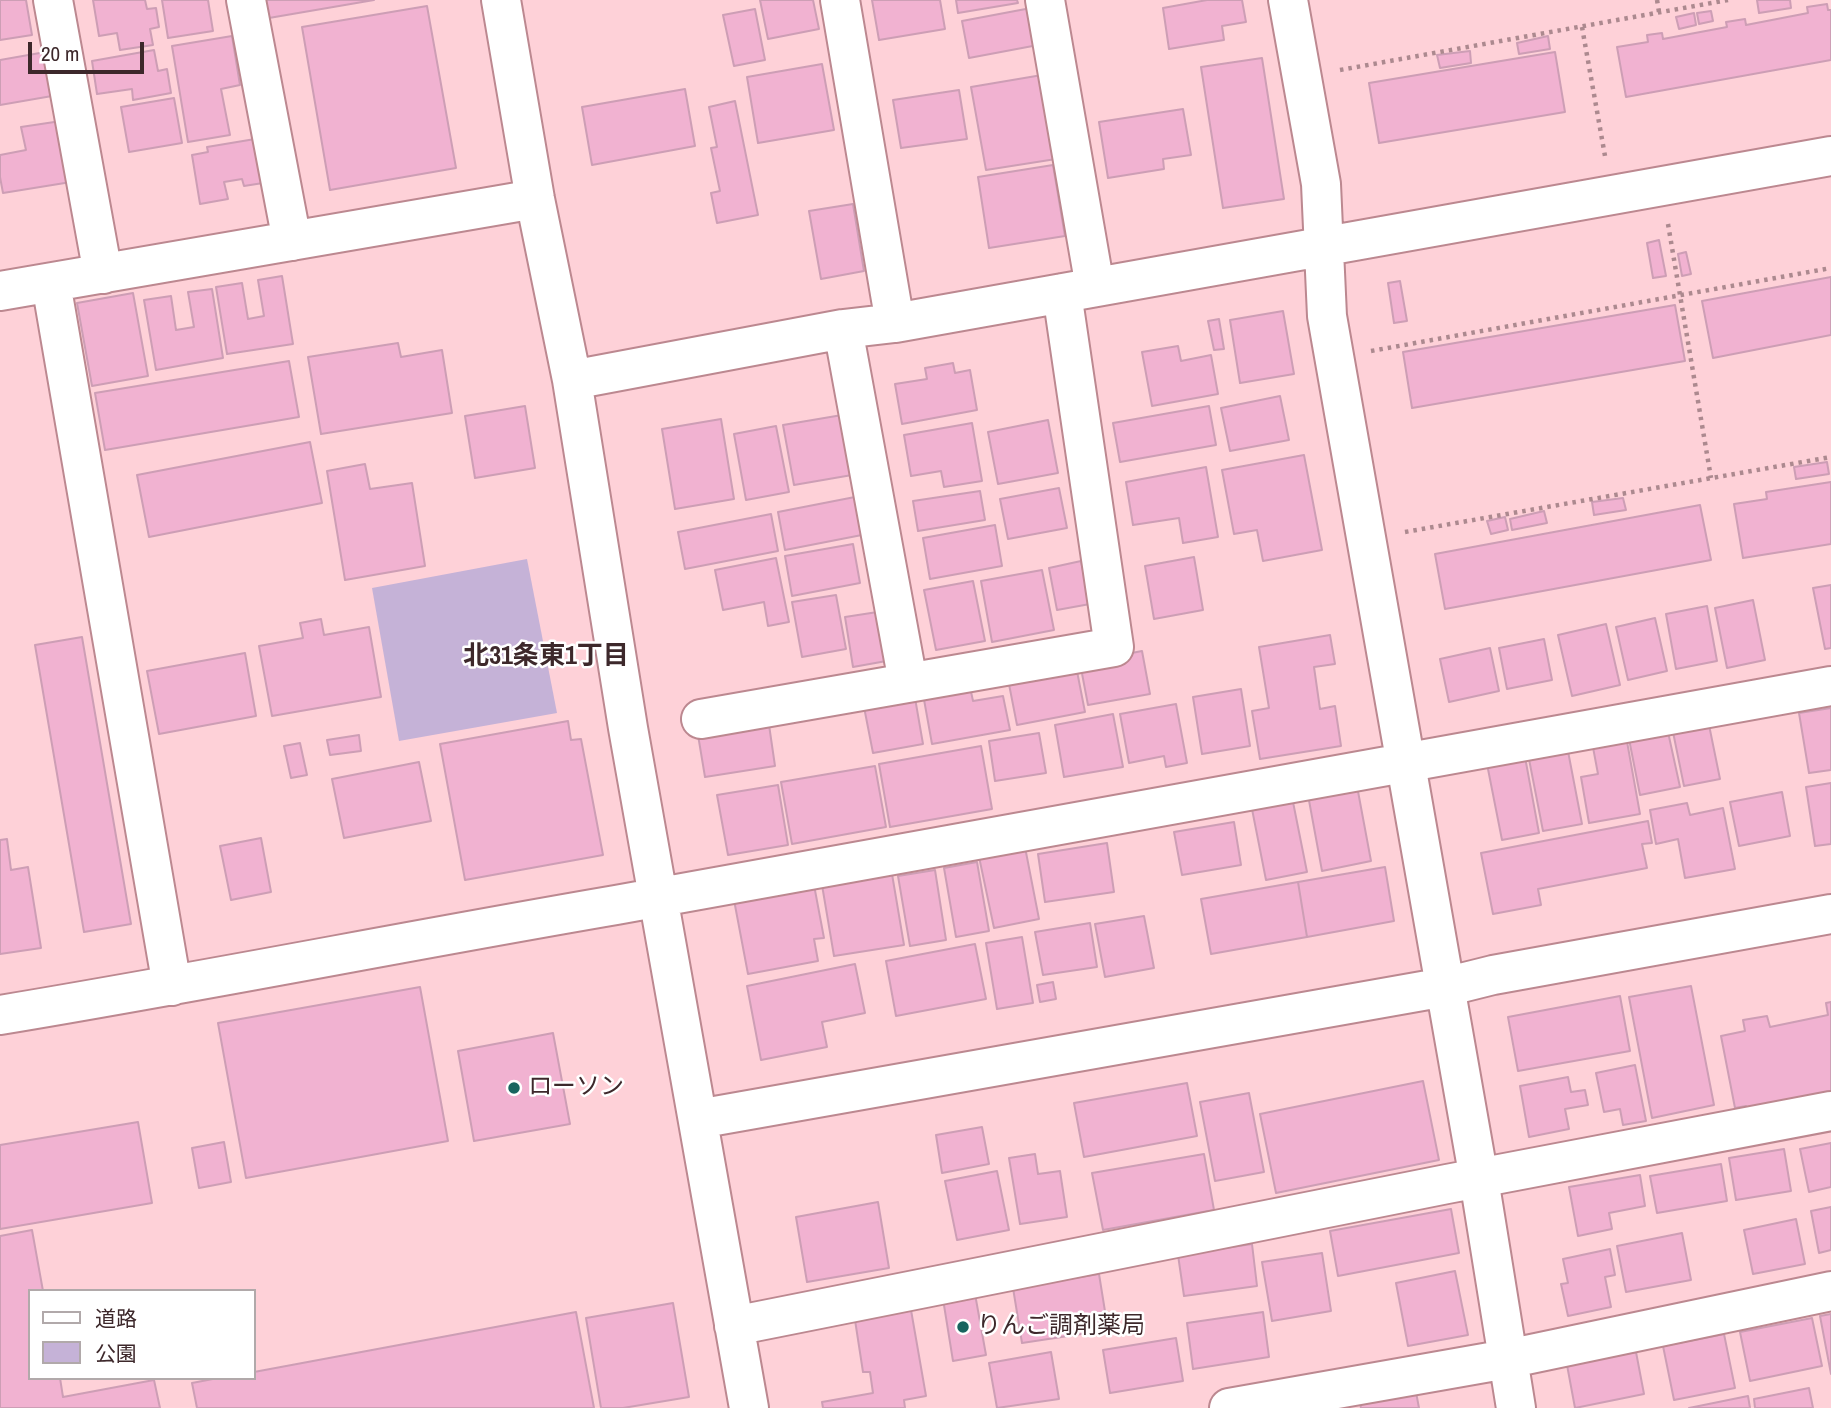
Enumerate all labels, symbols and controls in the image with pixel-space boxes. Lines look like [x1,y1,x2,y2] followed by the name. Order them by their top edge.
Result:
[32,28,147,72] scale bar
[41,39,79,68] text: 20 m
[463,641,629,673] district label: 北31条東1丁目
[528,1074,624,1102] place label: ローソン
[506,1080,522,1096] marker: ローソン
[28,1289,256,1380] legend
[95,1304,137,1333] text: 道路
[977,1313,1145,1341] place label: りんご調剤薬局
[955,1319,971,1335] marker: りんご調剤薬局
[95,1339,137,1368] text: 公園

